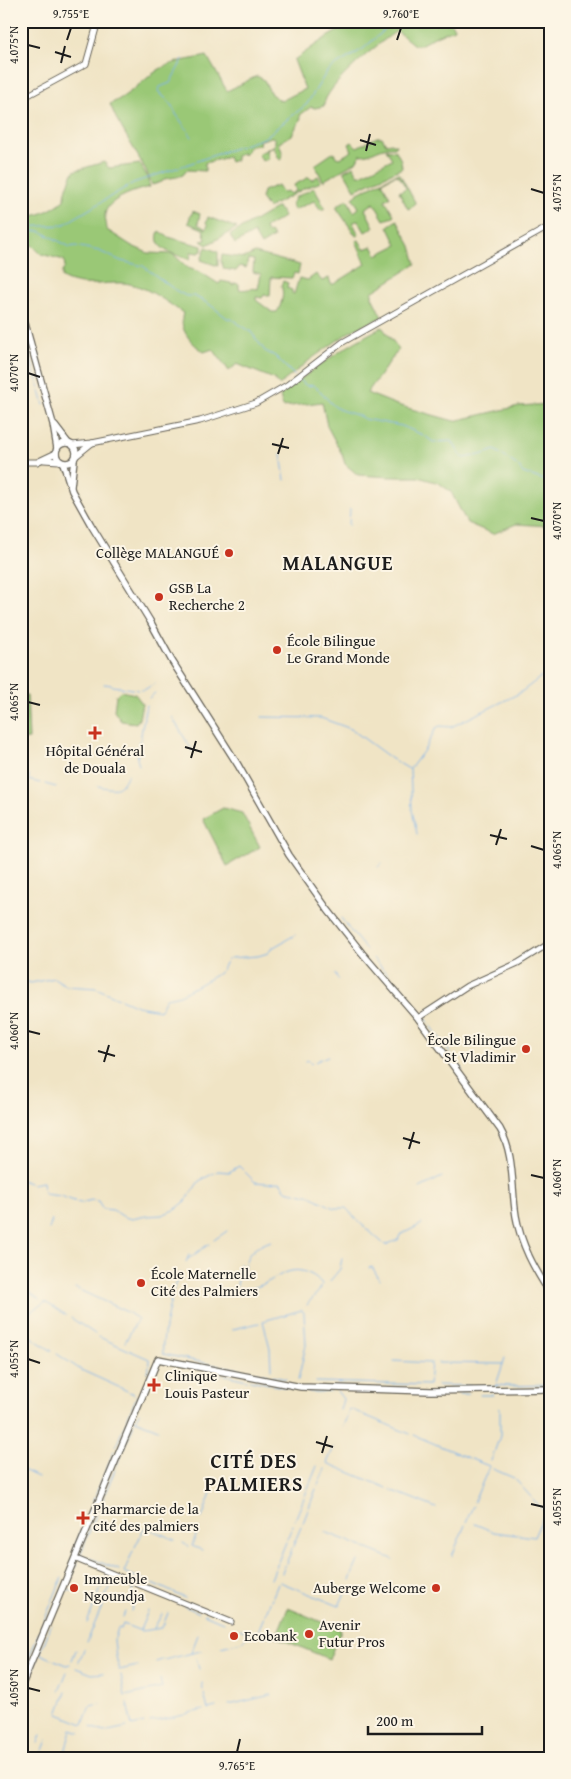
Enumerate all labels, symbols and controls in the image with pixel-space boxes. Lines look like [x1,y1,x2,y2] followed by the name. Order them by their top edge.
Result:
[53,5,89,22] text: 9.755°E
[383,5,419,22] text: 9.760°E
[5,26,22,64] text: 4.075°N
[548,174,565,212] text: 4.075°N
[5,354,22,392] text: 4.070°N
[548,502,565,540] text: 4.070°N
[96,542,219,563] place label: Collège MALANGUÉ
[223,547,235,559] marker: Collège MALANGUÉ
[283,548,393,577] district label: MALANGUE
[169,577,245,615] place label: GSB La Recherche 2
[153,591,165,603] marker: GSB La Recherche 2
[287,630,390,668] place label: École Bilingue Le Grand Monde
[271,644,283,656] marker: École Bilingue Le Grand Monde
[5,683,22,721] text: 4.065°N
[88,726,102,740] marker: Hôpital Général de Douala
[46,740,144,778] place label: Hôpital Général de Douala
[548,831,565,869] text: 4.065°N
[5,1012,22,1050] text: 4.060°N
[427,1029,516,1067] place label: École Bilingue St Vladimir
[520,1043,532,1055] marker: École Bilingue St Vladimir
[548,1159,565,1197] text: 4.060°N
[151,1263,258,1301] place label: École Maternelle Cité des Palmiers
[135,1277,147,1289] marker: École Maternelle Cité des Palmiers
[5,1340,22,1378] text: 4.055°N
[165,1365,249,1403] place label: Clinique Louis Pasteur
[147,1378,161,1392] marker: Clinique Louis Pasteur
[204,1446,304,1498] district label: CITÉ DES PALMIERS
[548,1488,565,1526] text: 4.055°N
[93,1498,199,1536] place label: Pharmarcie de la cité des palmiers
[77,1512,89,1524] marker: Pharmarcie de la cité des palmiers
[84,1568,147,1606] place label: Immeuble Ngoundja
[313,1577,426,1598] place label: Auberge Welcome
[68,1582,80,1594] marker: Immeuble Ngoundja
[430,1582,442,1594] marker: Auberge Welcome
[319,1614,385,1652] place label: Avenir Futur Pros
[244,1625,297,1646] place label: Ecobank
[303,1628,315,1640] marker: Avenir Futur Pros
[228,1630,240,1642] marker: Ecobank
[5,1669,22,1707] text: 4.050°N
[368,1704,482,1736] scale bar
[376,1710,414,1731] text: 200 m
[219,1757,255,1774] text: 9.765°E

